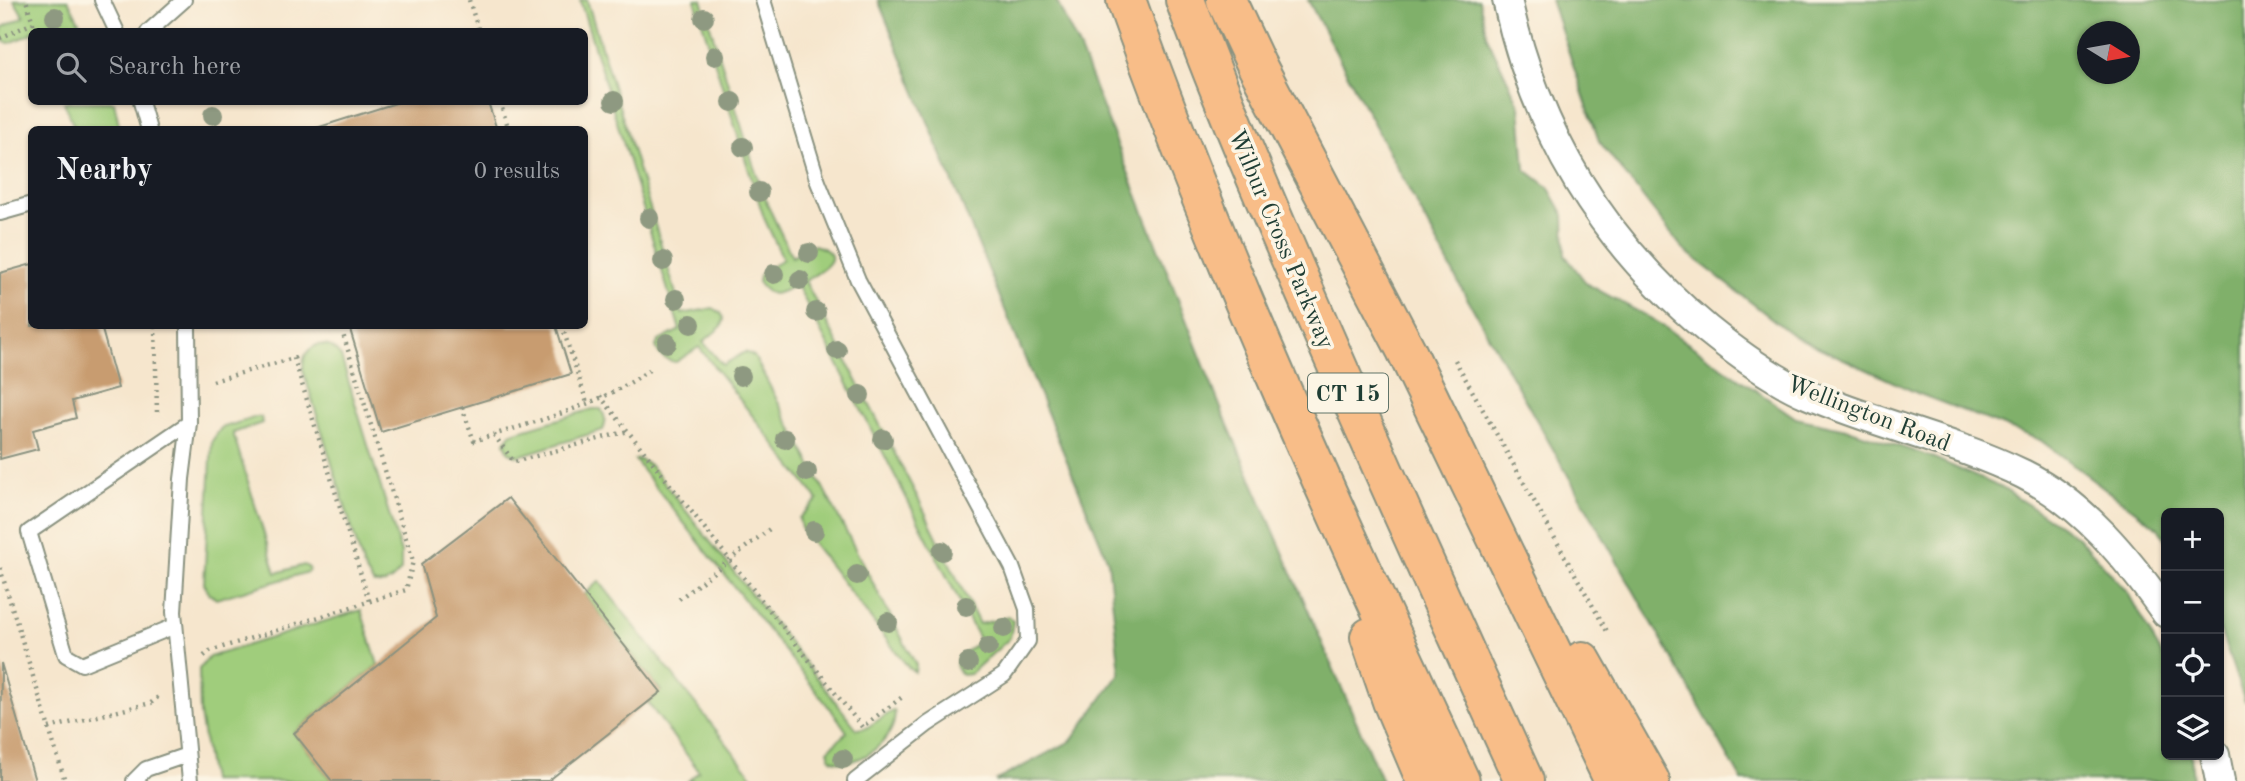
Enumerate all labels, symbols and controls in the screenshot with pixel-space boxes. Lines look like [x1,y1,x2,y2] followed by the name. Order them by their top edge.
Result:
[2077,21,2140,84] north arrow
[28,28,588,105] search box
[52,48,90,86] icon: search
[108,54,241,80] text: Search here
[1223,126,1337,353] street label: Wilbur Cross Parkway
[56,156,153,186] text: Nearby
[474,160,560,183] text: 0 results
[1783,373,1953,457] street label: Wellington Road
[1308,374,1388,412] road number: CT 15
[2161,508,2224,760] map controls
[2161,508,2224,571] button: +
[2161,571,2224,634] button: −
[2161,634,2224,697] button: locate
[2161,697,2224,760] button: layers

